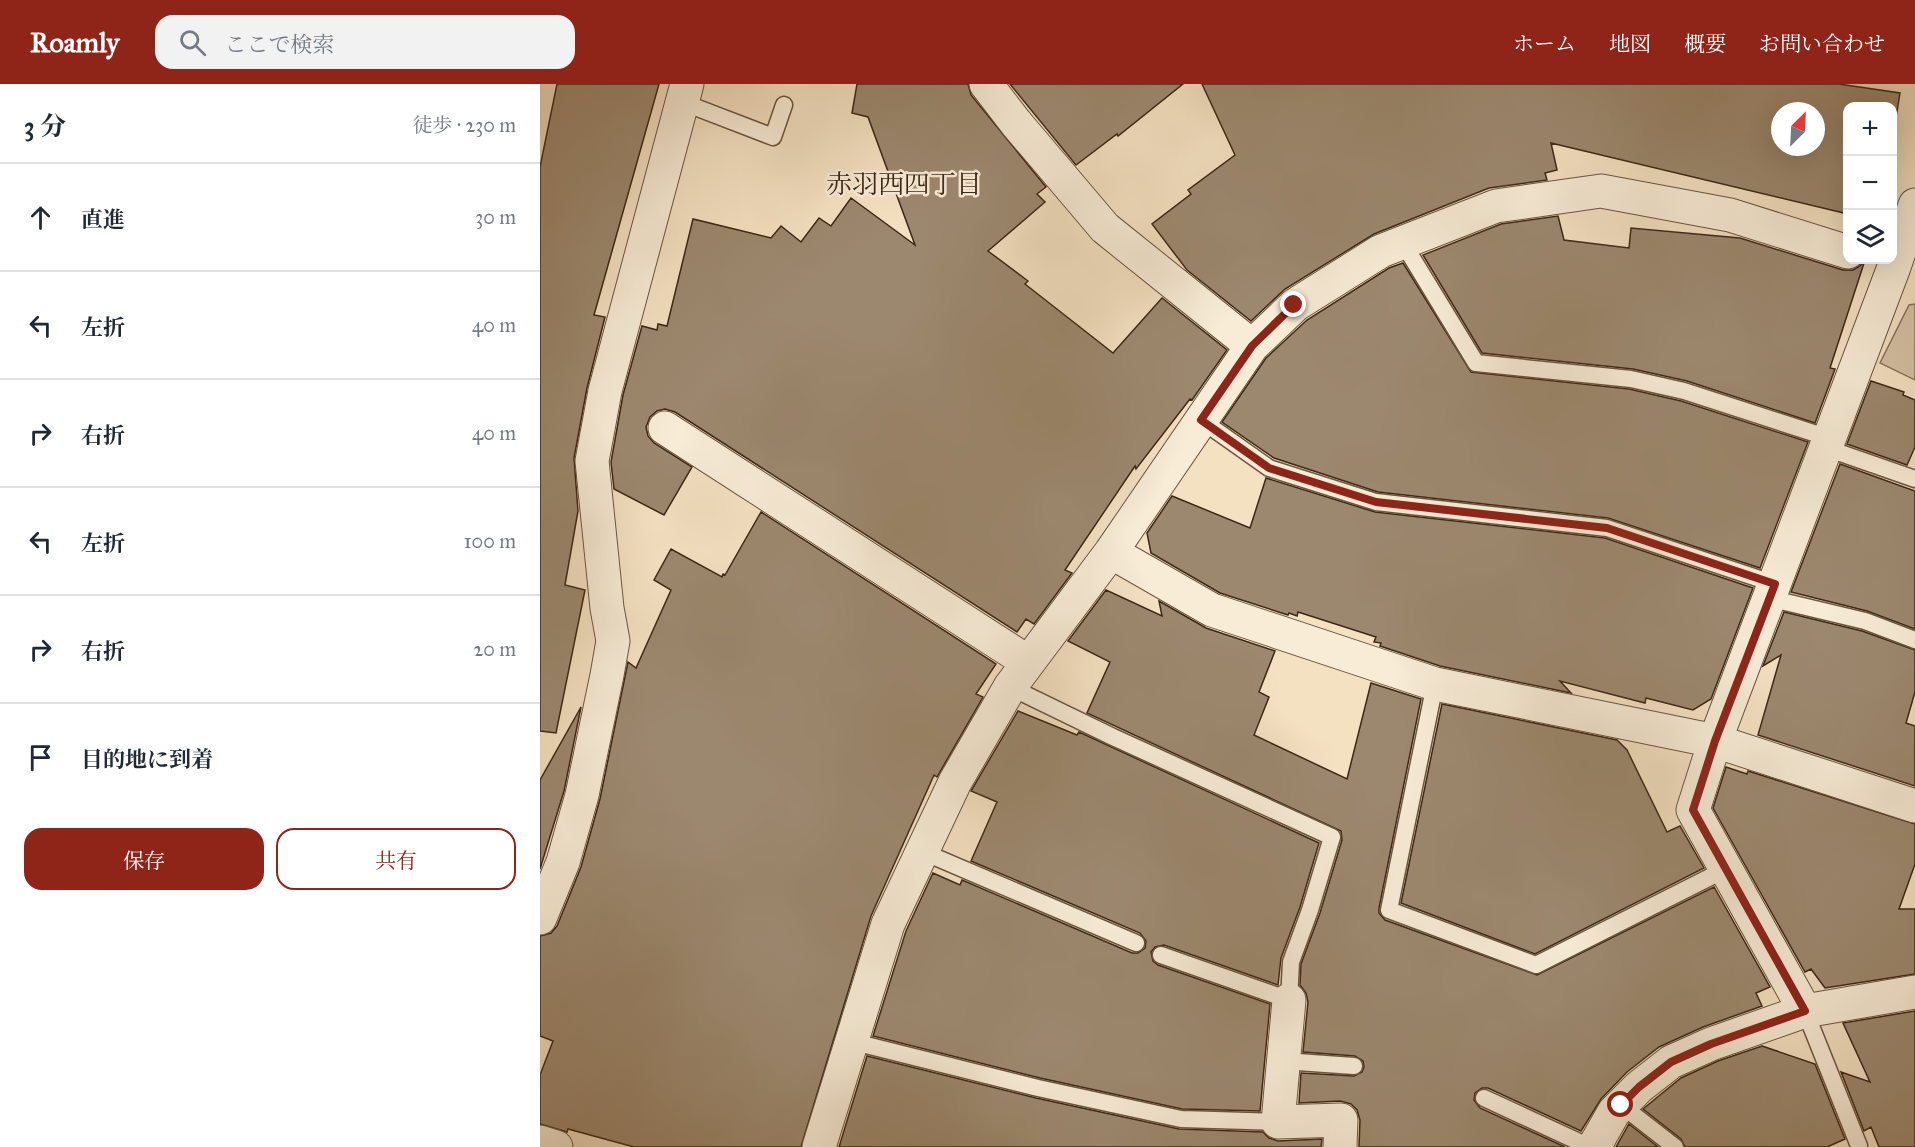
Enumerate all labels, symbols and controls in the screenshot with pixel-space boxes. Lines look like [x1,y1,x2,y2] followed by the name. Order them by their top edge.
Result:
[155,15,575,69] search box
[30,25,119,60] text: Roamly
[176,26,209,59] icon: search
[224,31,334,58] text: ここで検索
[1513,31,1576,57] text: ホーム
[1609,31,1651,57] text: 地図
[1684,31,1726,57] text: 概要
[1759,31,1885,57] text: お問い合わせ
[1771,102,1825,156] north arrow
[1843,102,1897,264] map controls
[1843,102,1897,156] button: +
[24,110,66,142] text: 3 分
[412,113,516,137] text: 徒歩 · 230 m
[1843,156,1897,210] button: −
[826,168,982,200] district label: 赤羽西四丁目
[24,201,57,234] icon: ahead
[475,205,516,229] text: 30 m
[81,206,125,233] text: 直進
[1843,210,1897,264] button: layers
[1280,291,1306,317] route end
[24,309,57,342] icon: left
[472,313,516,337] text: 40 m
[81,314,125,341] text: 左折
[24,417,57,450] icon: right
[472,421,516,445] text: 40 m
[81,422,125,449] text: 右折
[24,525,57,558] icon: left
[464,529,516,553] text: 100 m
[81,530,125,557] text: 左折
[24,633,57,666] icon: right
[473,637,516,661] text: 20 m
[81,638,125,665] text: 右折
[24,741,57,774] icon: arrive
[81,746,213,773] text: 目的地に到着
[24,828,264,890] button: 保存
[276,828,516,890] button: 共有
[1607,1091,1633,1117] route start

